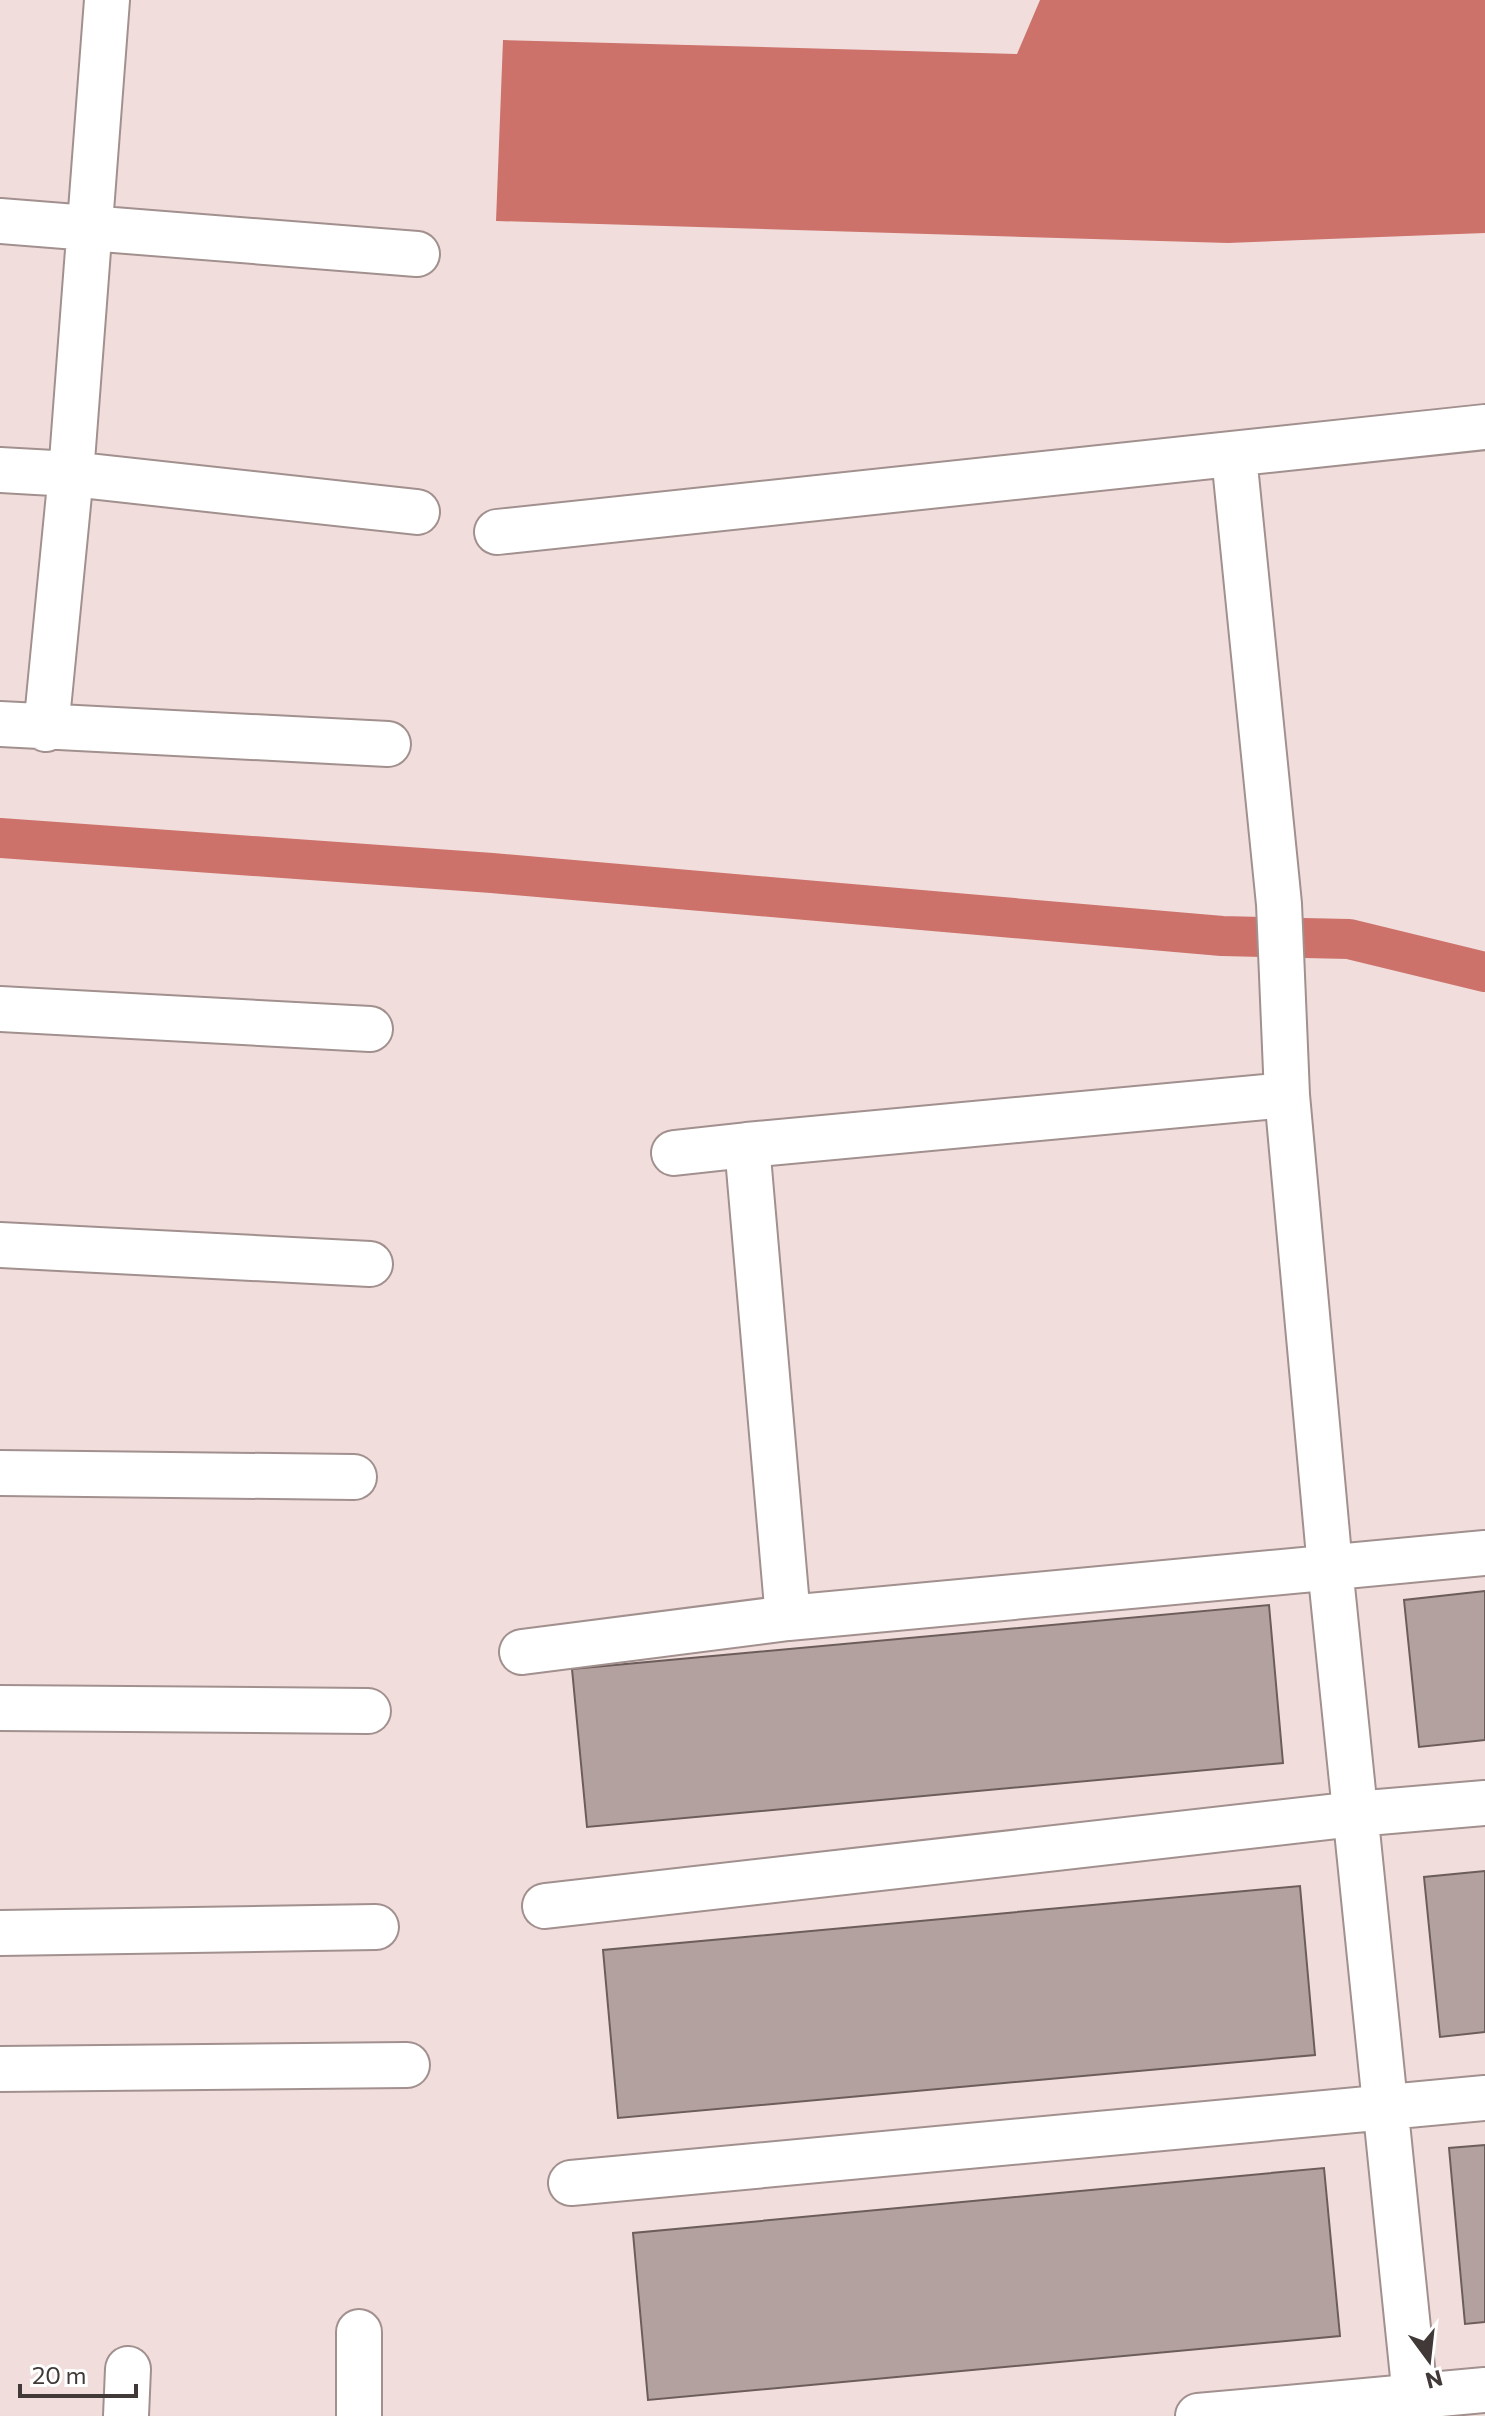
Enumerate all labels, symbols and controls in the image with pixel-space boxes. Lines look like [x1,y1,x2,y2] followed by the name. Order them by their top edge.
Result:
[1389,2320,1469,2400] north arrow
[20,2348,136,2398] scale bar
[32,2360,86,2389] text: 20 m
[1423,2365,1446,2395] text: N

